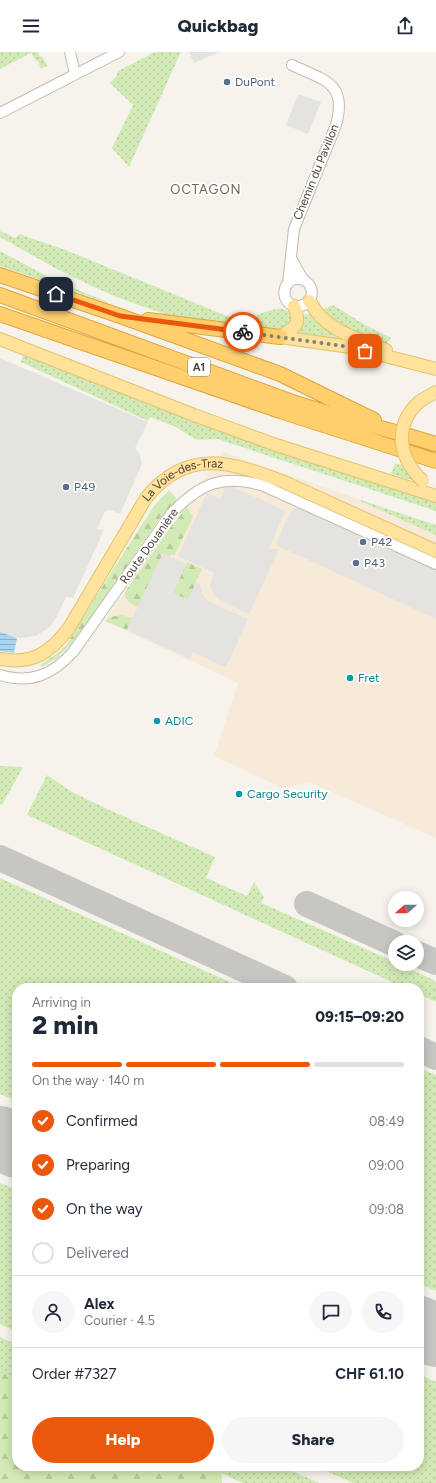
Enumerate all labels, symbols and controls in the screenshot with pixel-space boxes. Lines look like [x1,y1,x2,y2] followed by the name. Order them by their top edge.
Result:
[20,15,42,37] icon: menu
[178,15,259,37] text: Quickbag
[394,15,416,37] icon: share
[235,75,275,89] place label: DuPont
[222,77,232,87] marker: DuPont
[290,122,342,222] street label: Chemin du Pavillon
[170,182,242,197] district label: OCTAGON
[39,277,73,311] pin
[45,283,67,305] icon: home
[223,312,263,352] courier
[232,321,254,343] icon: bike
[348,334,382,368] pin
[354,340,376,362] icon: bag
[188,358,210,376] road number: A1
[139,456,224,504] street label: La Voie-des-Traz
[74,480,95,494] place label: P49
[61,482,71,492] marker: P49
[117,505,181,586] street label: Route Douanière
[371,535,392,549] place label: P42
[358,537,368,547] marker: P42
[364,556,385,570] place label: P43
[351,558,361,568] marker: P43
[358,671,380,685] place label: Fret
[345,673,355,683] marker: Fret
[165,714,194,728] place label: ADIC
[152,716,162,726] marker: ADIC
[247,787,328,801] place label: Cargo Security
[234,789,244,799] marker: Cargo Security
[388,891,424,927] north arrow
[388,891,424,971] map controls
[388,935,424,971] button: layers
[32,995,91,1010] text: Arriving in
[315,1008,404,1026] text: 09:15–09:20
[32,1009,98,1041] text: 2 min
[32,1073,144,1088] text: On the way · 140 m
[32,1110,54,1132] icon: check
[66,1112,138,1130] text: Confirmed
[369,1114,404,1129] text: 08:49
[32,1154,54,1176] icon: check
[66,1156,130,1174] text: Preparing
[368,1158,404,1173] text: 09:00
[32,1198,54,1220] icon: check
[66,1200,143,1218] text: On the way
[369,1202,404,1217] text: 09:08
[66,1244,129,1262] text: Delivered
[32,1291,74,1333] button: person
[310,1291,352,1333] button: chat
[362,1291,404,1333] button: phone
[84,1295,114,1313] text: Alex
[84,1313,155,1328] text: Courier · 4.5
[32,1365,117,1383] text: Order #7327
[335,1365,404,1383] text: CHF 61.10
[32,1417,214,1463] button: Help
[222,1417,404,1463] button: Share

